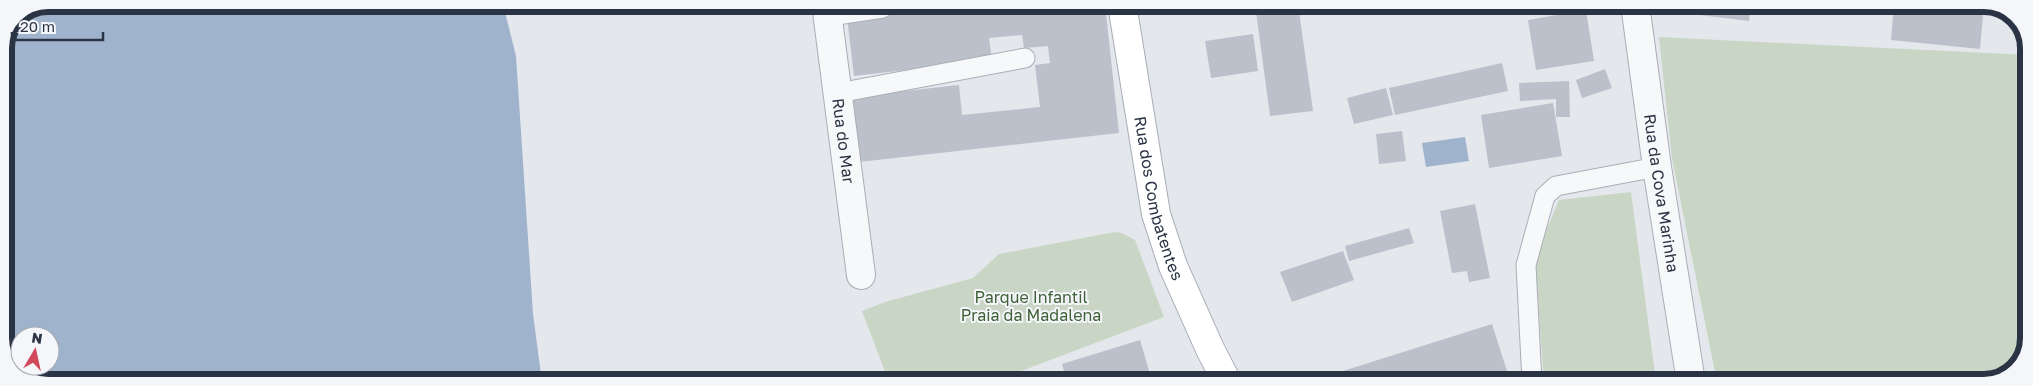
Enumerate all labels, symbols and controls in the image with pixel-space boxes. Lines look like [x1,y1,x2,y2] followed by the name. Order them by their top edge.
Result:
[12,10,104,42] scale bar
[20,17,55,35] text: 20 m
[828,97,859,185] street label: Rua do Mar
[1640,113,1684,274] street label: Rua da Cova Marinha
[1130,115,1188,283] street label: Rua dos Combatentes
[961,287,1101,325] park label: Parque Infantil Praia da Madalena
[10,326,60,376] north arrow
[31,328,44,347] text: N

